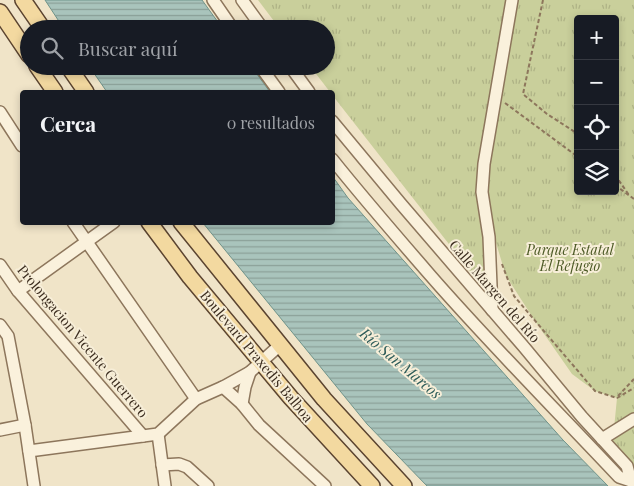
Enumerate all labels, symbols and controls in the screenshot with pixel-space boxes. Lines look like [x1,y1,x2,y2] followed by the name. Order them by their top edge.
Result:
[574,15,619,195] map controls
[574,15,619,60] button: +
[20,20,335,75] search box
[38,34,66,62] icon: search
[78,35,178,61] text: Buscar aquí
[574,60,619,105] button: −
[574,105,619,150] button: locate
[40,109,96,137] text: Cerca
[227,112,315,133] text: 0 resultados
[574,150,619,195] button: layers
[445,236,545,347] street label: Calle Margen del Río
[525,240,615,275] park label: Parque Estatal El Refugio
[13,261,153,422] street label: Prolongacion Vicente Guerrero
[196,286,318,426] street label: Boulevard Praxedis Balboa
[355,322,446,403] water label: Río San Marcos

